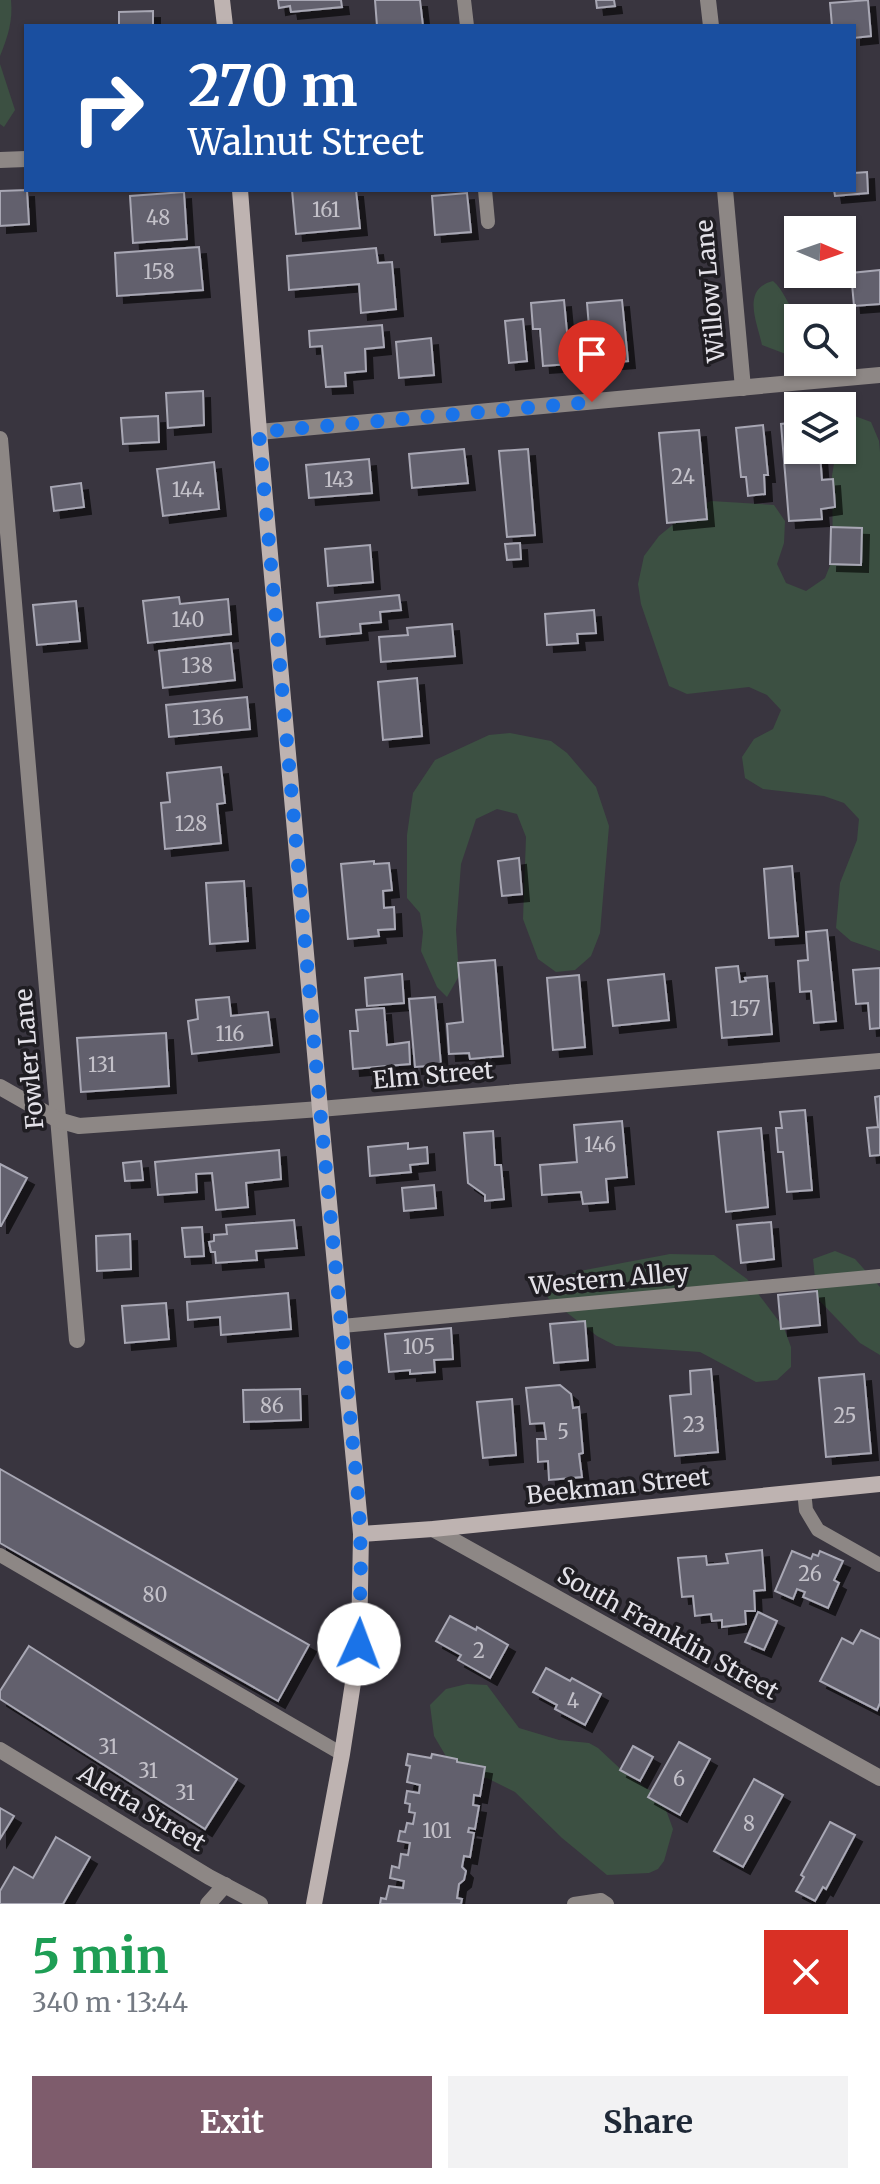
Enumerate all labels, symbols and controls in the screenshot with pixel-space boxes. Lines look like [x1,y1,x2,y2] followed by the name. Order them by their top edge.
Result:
[188,51,358,121] text: 270 m
[56,56,160,160] icon: right
[188,120,424,165] text: Walnut Street
[312,197,340,222] house number: 161
[146,205,170,230] house number: 48
[784,216,856,288] north arrow
[784,216,856,464] map controls
[688,218,732,365] street label: Willow Lane
[143,259,175,284] house number: 158
[784,304,856,376] button: search
[558,320,626,402] pin
[570,332,614,376] icon: arrive
[784,392,856,464] button: layers
[671,464,695,489] house number: 24
[324,467,354,492] house number: 143
[172,477,204,502] house number: 144
[172,607,204,632] house number: 140
[181,653,213,678] house number: 138
[192,705,224,730] house number: 136
[175,811,207,836] house number: 128
[7,987,51,1131] street label: Fowler Lane
[730,996,760,1021] house number: 157
[216,1021,244,1046] house number: 116
[88,1052,116,1077] house number: 131
[371,1054,495,1096] street label: Elm Street
[584,1132,616,1157] house number: 146
[527,1257,690,1301] street label: Western Alley
[403,1334,435,1359] house number: 105
[260,1393,284,1418] house number: 86
[834,1403,856,1428] house number: 25
[683,1412,705,1437] house number: 23
[557,1419,569,1444] house number: 5
[525,1461,712,1511] street label: Beekman Street
[552,1559,785,1707] street label: South Franklin Street
[798,1561,822,1586] house number: 26
[143,1582,167,1607] house number: 80
[317,1602,401,1686] position arrow
[473,1638,485,1663] house number: 2
[567,1688,579,1713] house number: 4
[98,1734,118,1759] house number: 31
[72,1757,212,1859] street label: Aletta Street
[138,1758,158,1783] house number: 31
[673,1766,685,1791] house number: 6
[175,1780,195,1805] house number: 31
[743,1811,755,1836] house number: 8
[422,1818,452,1843] house number: 101
[32,1926,169,1986] text: 5 min
[764,1930,848,2014] button: close
[32,1986,188,2019] text: 340 m · 13:44
[32,2076,432,2168] button: Exit
[448,2076,848,2168] button: Share

